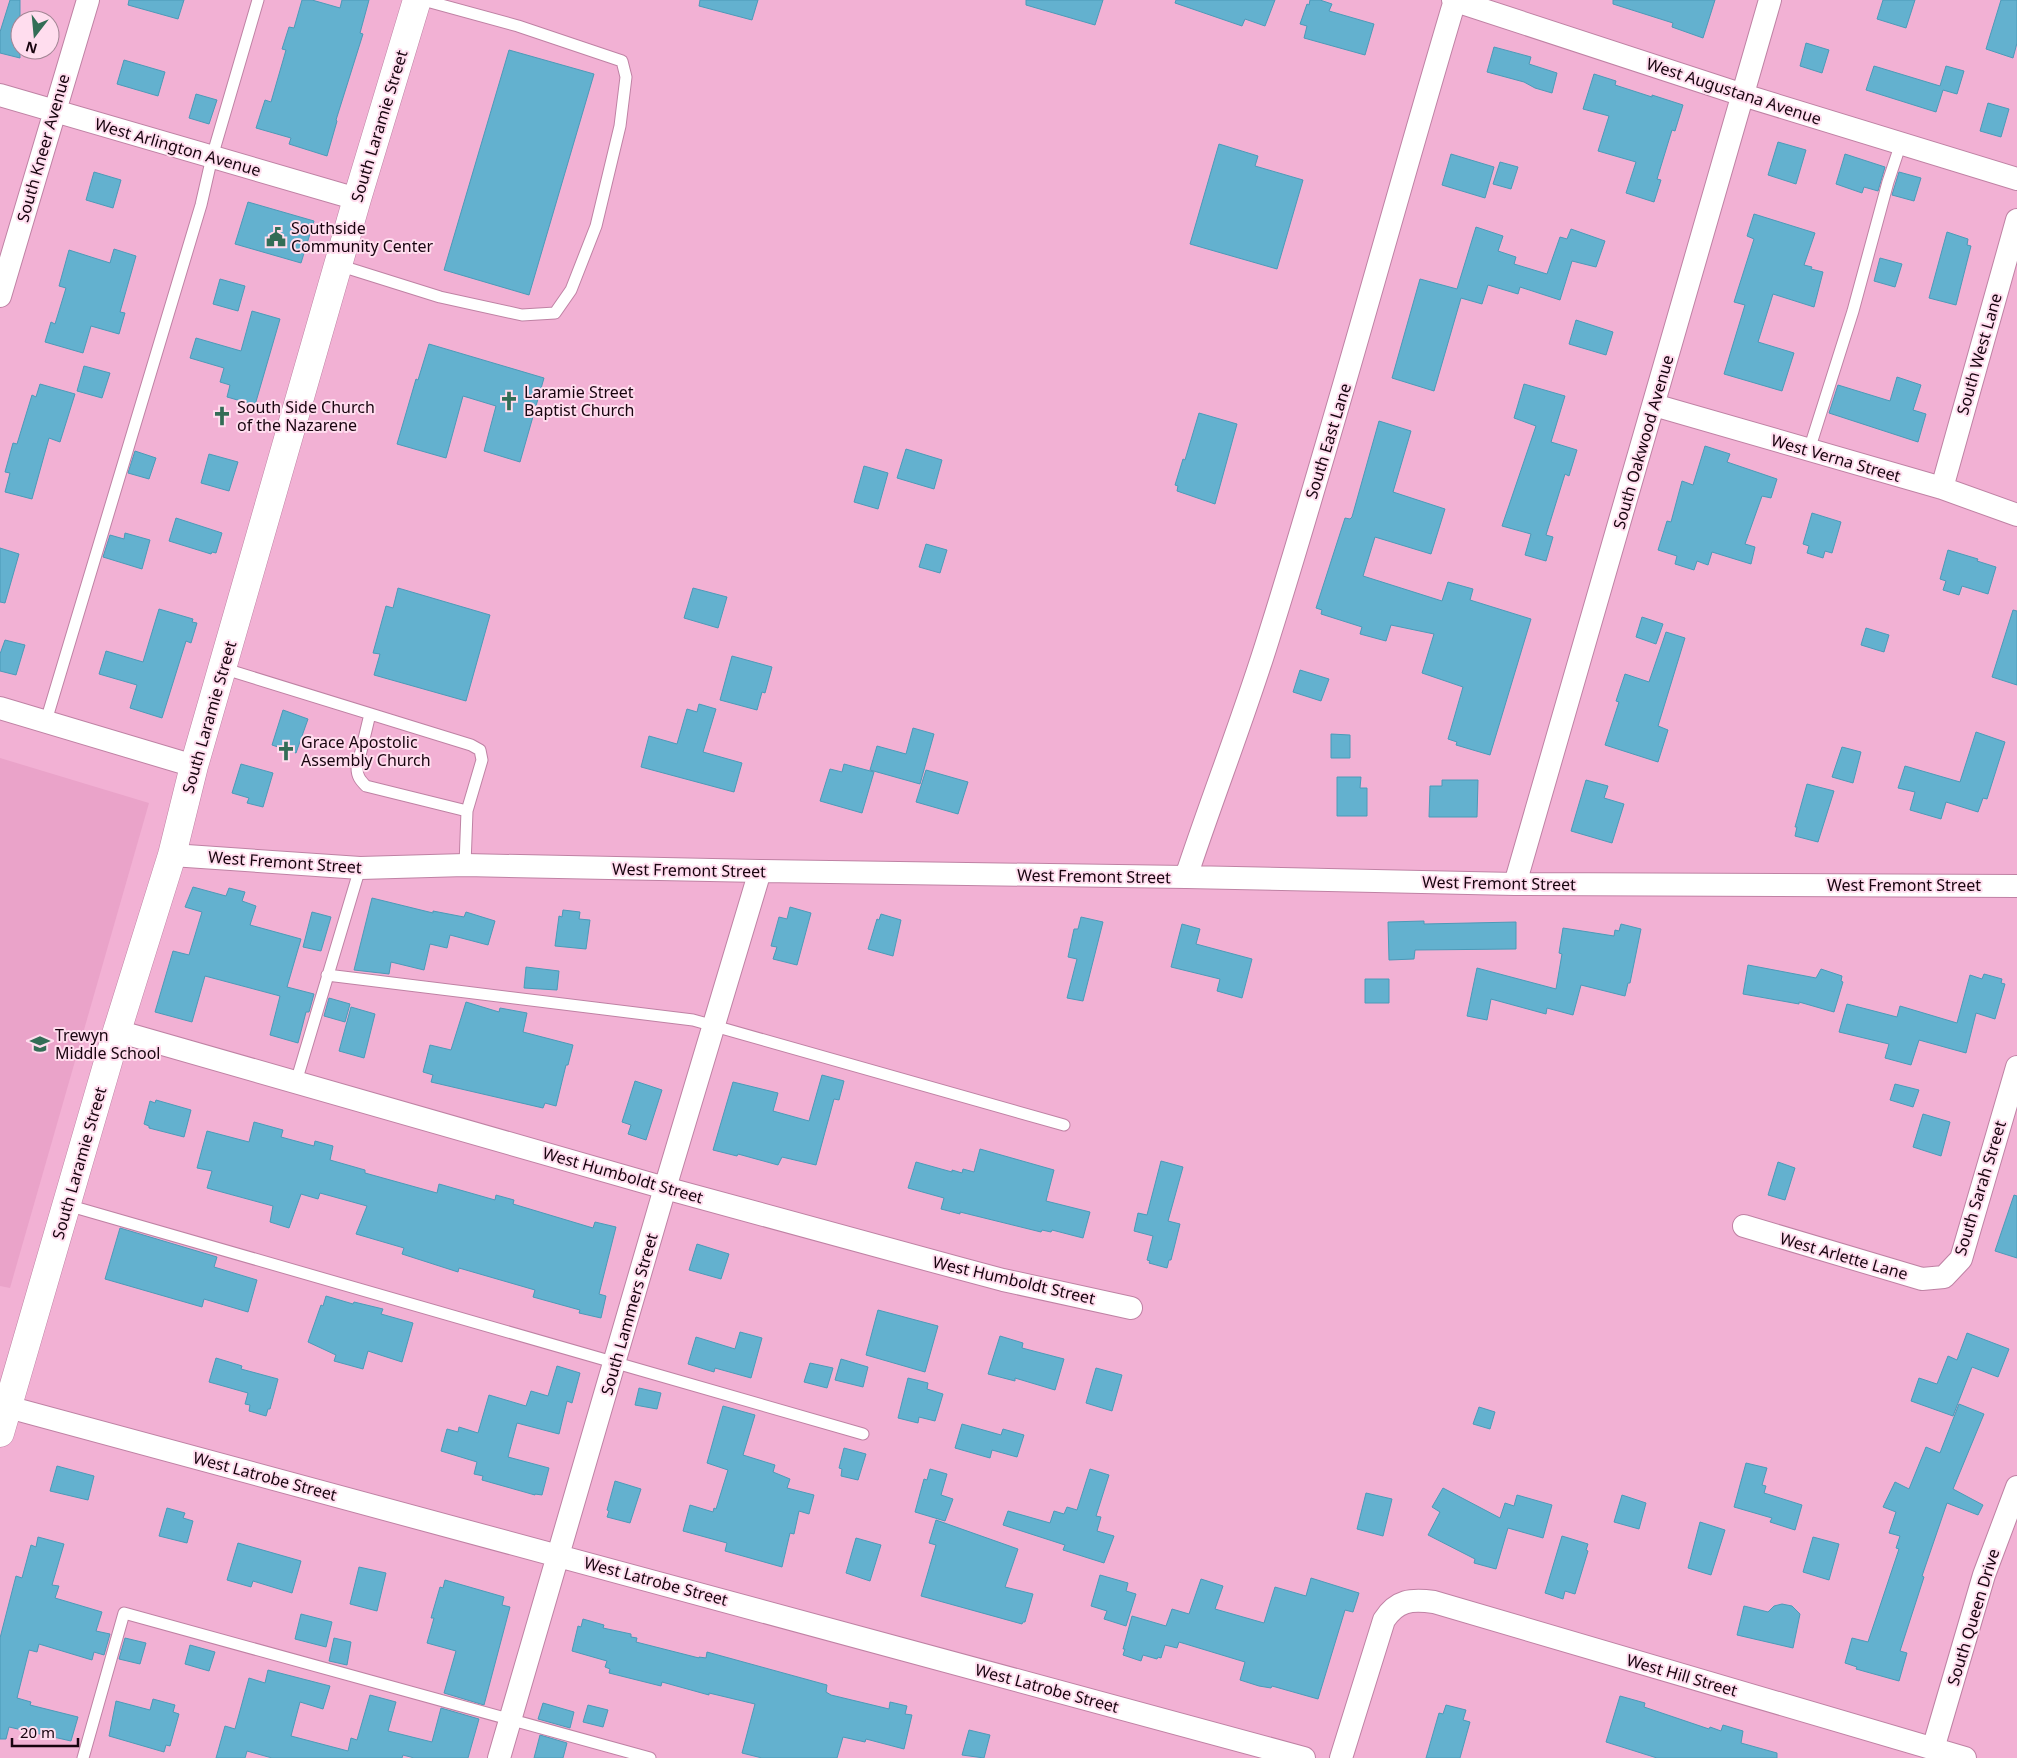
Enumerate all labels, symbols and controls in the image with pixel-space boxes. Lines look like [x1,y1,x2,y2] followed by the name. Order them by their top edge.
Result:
[10,10,60,60] north arrow
[23,37,39,59] text: N
[345,47,413,205] street label: South Laramie Street
[1644,52,1824,130] street label: West Augustana Avenue
[11,71,75,225] street label: South Kneer Avenue
[92,113,264,181] street label: West Arlington Avenue
[291,217,434,257] place label: Southside Community Center
[265,226,287,248] public building icon: Southside Community Center
[1951,291,2007,417] street label: South West Lane
[1608,352,1678,532] street label: South Oakwood Avenue
[1300,380,1356,502] street label: South East Lane
[524,381,634,421] place label: Laramie Street Baptist Church
[498,390,520,412] church icon: Laramie Street Baptist Church
[237,396,375,436] place label: South Side Church of the Nazarene
[211,405,233,427] church icon: South Side Church of the Nazarene
[1769,429,1904,487] street label: West Verna Street
[177,638,241,796] street label: South Laramie Street
[301,731,431,771] place label: Grace Apostolic Assembly Church
[275,740,297,762] church icon: Grace Apostolic Assembly Church
[207,846,363,878] street label: West Fremont Street
[612,858,766,882] street label: West Fremont Street
[1017,864,1171,888] street label: West Fremont Street
[1422,871,1576,895] street label: West Fremont Street
[1827,874,1981,896] street label: West Fremont Street
[55,1024,160,1064] place label: Trewyn Middle School
[29,1033,51,1055] school or university icon: Trewyn Middle School
[47,1084,111,1242] street label: South Laramie Street
[1949,1118,2011,1258] street label: South Sarah Street
[540,1142,706,1209] street label: West Humboldt Street
[1777,1227,1911,1285] street label: West Arlette Lane
[595,1230,663,1398] street label: South Lammers Street
[931,1251,1098,1309] street label: West Humboldt Street
[191,1446,340,1506] street label: West Latrobe Street
[1942,1546,2004,1688] street label: South Queen Drive
[582,1551,731,1611] street label: West Latrobe Street
[1624,1649,1740,1701] street label: West Hill Street
[973,1658,1122,1718] street label: West Latrobe Street
[12,1716,79,1748] scale bar
[20,1722,55,1742] text: 20 m

